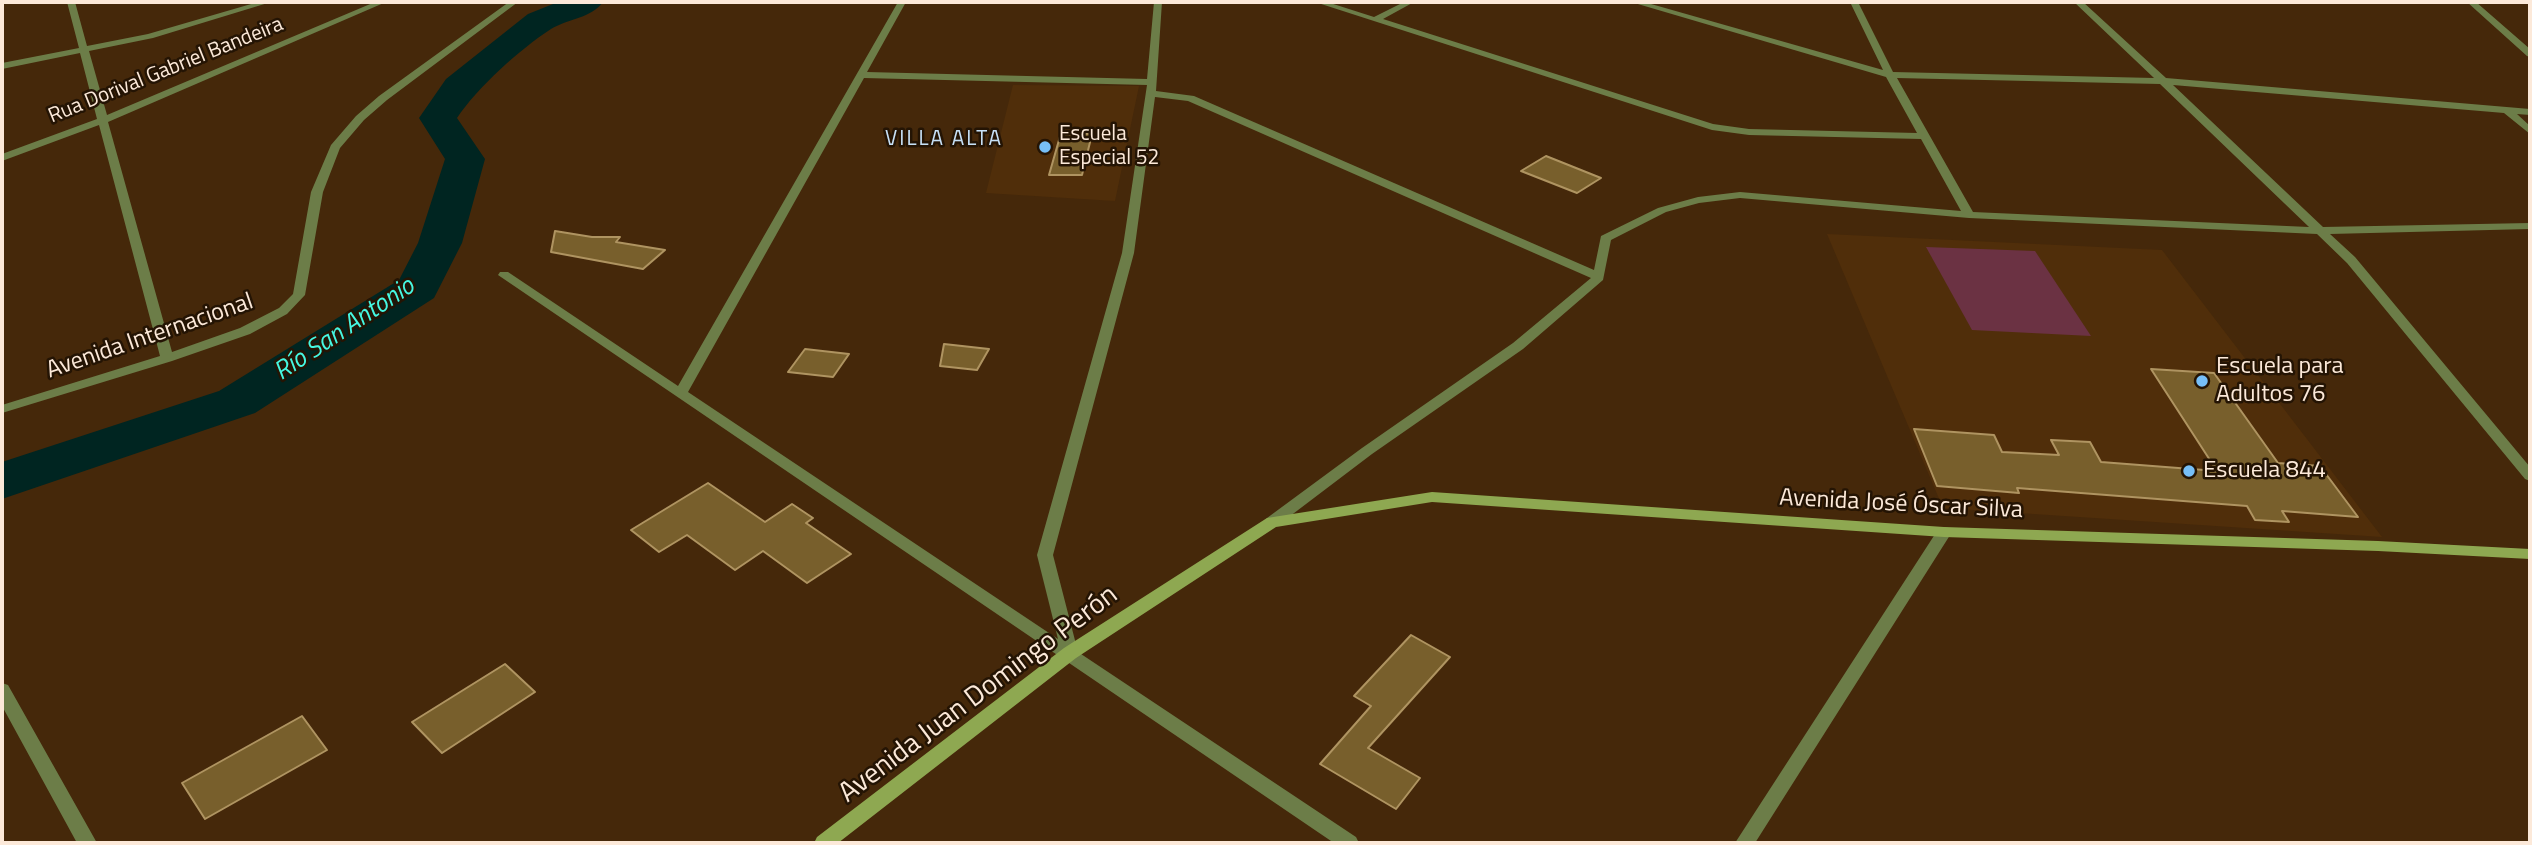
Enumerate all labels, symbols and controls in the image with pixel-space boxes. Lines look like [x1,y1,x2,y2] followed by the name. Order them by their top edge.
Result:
[45,12,287,130] street label: Rua Dorival Gabriel Bandeira
[1059,122,1159,172] place label: Escuela Especial 52
[886,127,1002,153] district label: VILLA ALTA
[1037,139,1053,155] marker: Escuela Especial 52
[269,272,421,388] water label: Río San Antonio
[43,288,257,386] street label: Avenida Internacional
[2216,353,2344,409] place label: Escuela para Adultos 76
[2194,373,2210,389] marker: Escuela para Adultos 76
[2203,457,2326,485] place label: Escuela 844
[2181,463,2197,479] marker: Escuela 844
[1779,484,2023,526] street label: Avenida José Óscar Silva
[833,579,1125,811] street label: Avenida Juan Domingo Perón

